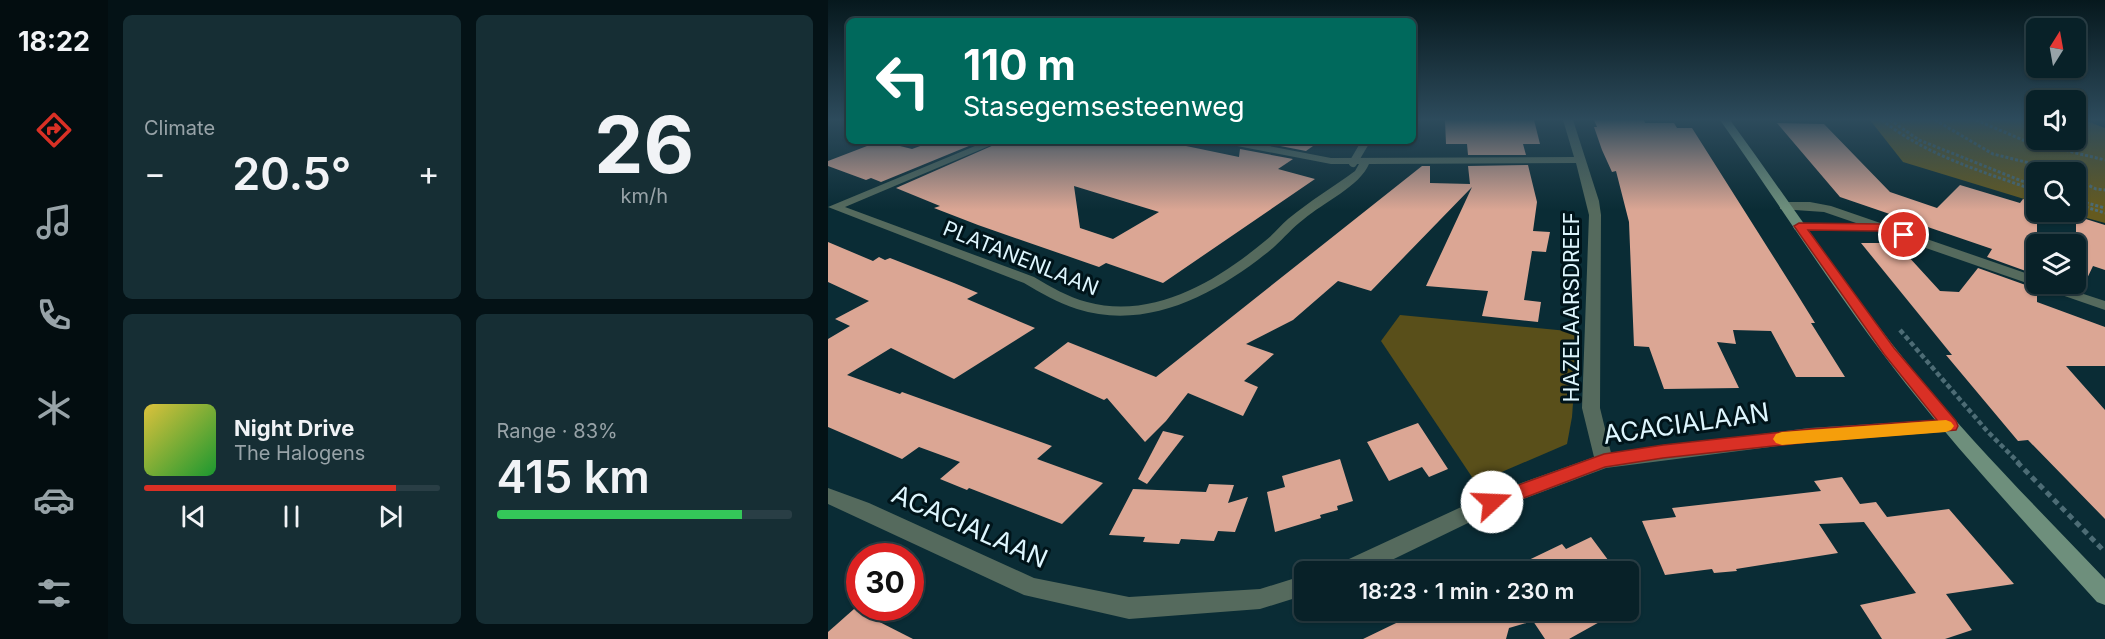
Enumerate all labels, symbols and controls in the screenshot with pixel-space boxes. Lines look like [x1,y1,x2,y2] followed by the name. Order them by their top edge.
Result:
[2026,18,2086,78] north arrow
[2026,18,2086,294] map controls
[18,25,90,58] text: 18:22
[963,39,1076,90] text: 110 m
[864,42,942,120] icon: left
[963,90,1245,123] text: Stasegemsesteenweg
[2026,90,2086,150] button: sound
[594,97,694,192] text: 26
[33,109,75,151] icon: directions
[144,116,215,140] text: Climate
[232,146,351,201] text: 20.5°
[144,153,166,193] text: −
[418,153,439,193] text: +
[2026,162,2086,222] button: search
[620,184,668,208] text: km/h
[33,201,75,243] icon: music
[1878,209,1929,260] pin
[1559,212,1584,402] street label: HAZELAARSDREEF
[940,215,1102,301] street label: PLATANENLAAN
[1887,218,1920,251] icon: arrive
[2026,234,2086,294] button: layers
[33,294,75,336] icon: phone
[33,387,75,429] icon: climate
[1601,396,1771,450] street label: ACACIALAAN
[234,415,354,441] text: Night Drive
[497,419,618,443] text: Range · 83%
[234,441,365,465] text: The Halogens
[497,449,650,504] text: 415 km
[1460,470,1524,534] position arrow
[887,478,1053,574] street label: ACACIALAAN
[33,479,75,521] icon: car
[177,500,210,533] icon: previous
[275,500,308,533] icon: pause
[374,500,407,533] icon: next
[846,543,924,621] speed limit sign: 30
[33,572,75,614] icon: filters
[1359,578,1574,604] text: 18:23 · 1 min · 230 m

